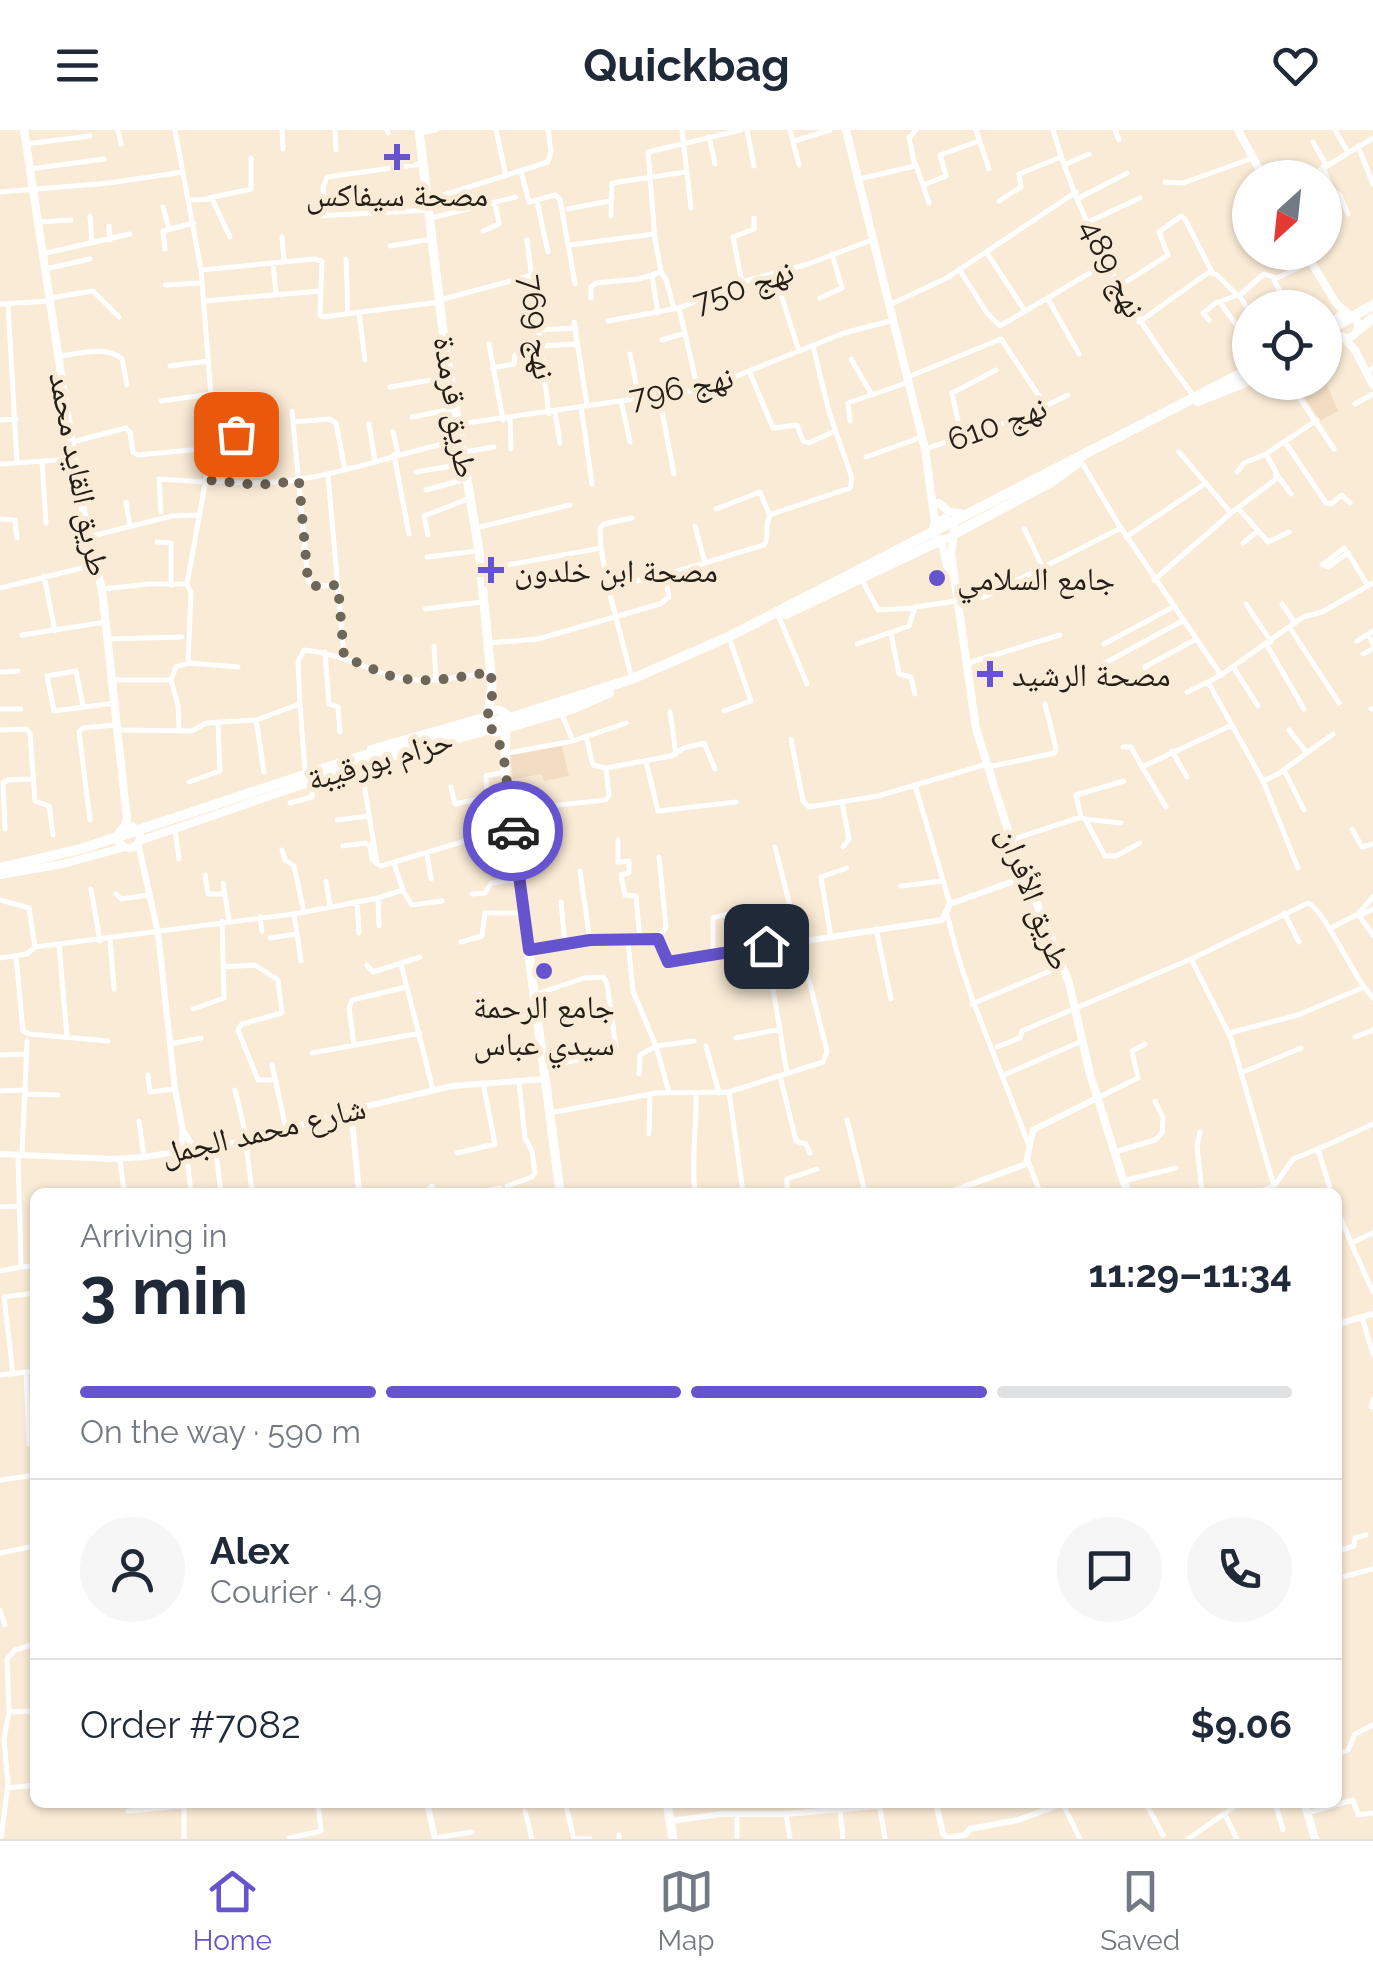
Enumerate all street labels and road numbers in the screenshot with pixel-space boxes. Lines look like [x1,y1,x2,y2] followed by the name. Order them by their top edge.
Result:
[1071,213,1153,324] street label: نهج 489
[688,252,799,322] street label: نهج 750
[510,272,564,382] street label: نهج 769
[425,334,485,481] street label: طريق قرمدة
[626,358,737,418] street label: نهج 796
[40,369,118,580] street label: طريق القايد محمد
[942,388,1052,460] street label: نهج 610
[303,721,458,800] street label: حزام بورقيبة
[989,821,1079,976] street label: طريق الأفران
[157,1088,370,1174] street label: شارع محمد الجمل

